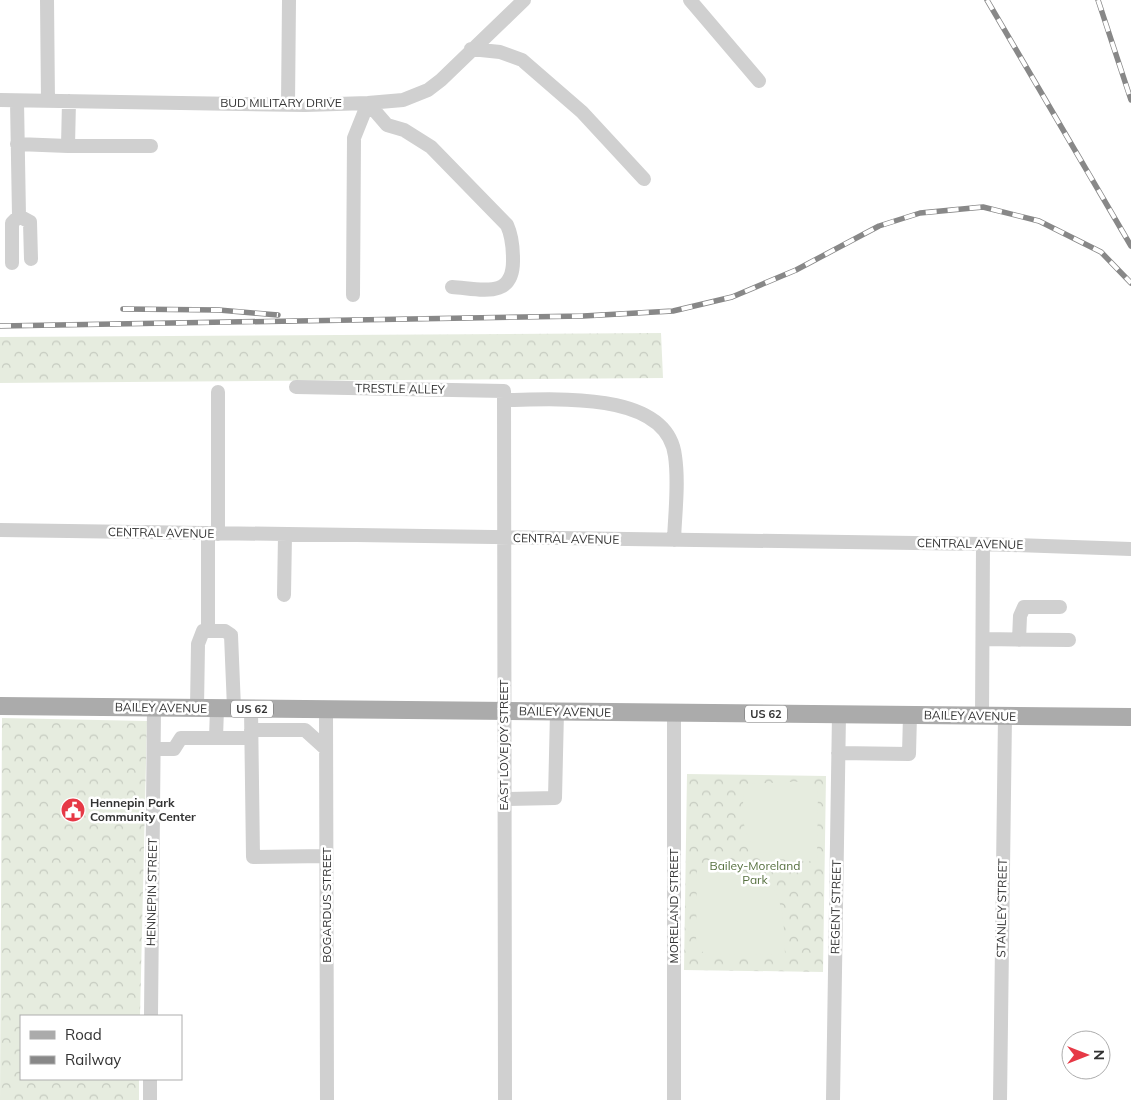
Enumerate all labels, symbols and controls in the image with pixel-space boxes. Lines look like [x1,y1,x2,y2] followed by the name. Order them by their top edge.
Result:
[220,95,342,110] street label: BUD MILITARY DRIVE
[355,380,446,397] street label: TRESTLE ALLEY
[108,524,214,541] street label: CENTRAL AVENUE
[513,530,619,547] street label: CENTRAL AVENUE
[917,535,1023,552] street label: CENTRAL AVENUE
[496,679,511,811] street label: EAST LOVEJOY STREET
[115,699,207,716] street label: BAILEY AVENUE
[231,701,273,718] road number: US 62
[519,703,611,720] street label: BAILEY AVENUE
[745,706,787,722] road number: US 62
[924,707,1016,724] street label: BAILEY AVENUE
[90,795,196,824] place label: Hennepin Park Community Center
[60,797,86,823] public building icon: Hennepin Park Community Center
[143,837,160,946] street label: HENNEPIN STREET
[319,846,334,963] street label: BOGARDUS STREET
[666,848,681,964] street label: MORELAND STREET
[993,857,1010,958] street label: STANLEY STREET
[709,858,801,887] park label: Bailey-Moreland Park
[827,859,844,954] street label: REGENT STREET
[20,1015,182,1080] legend
[65,1025,102,1044] text: Road
[1061,1030,1111,1080] north arrow
[65,1050,121,1069] text: Railway
[1090,1050,1108,1060] text: N

